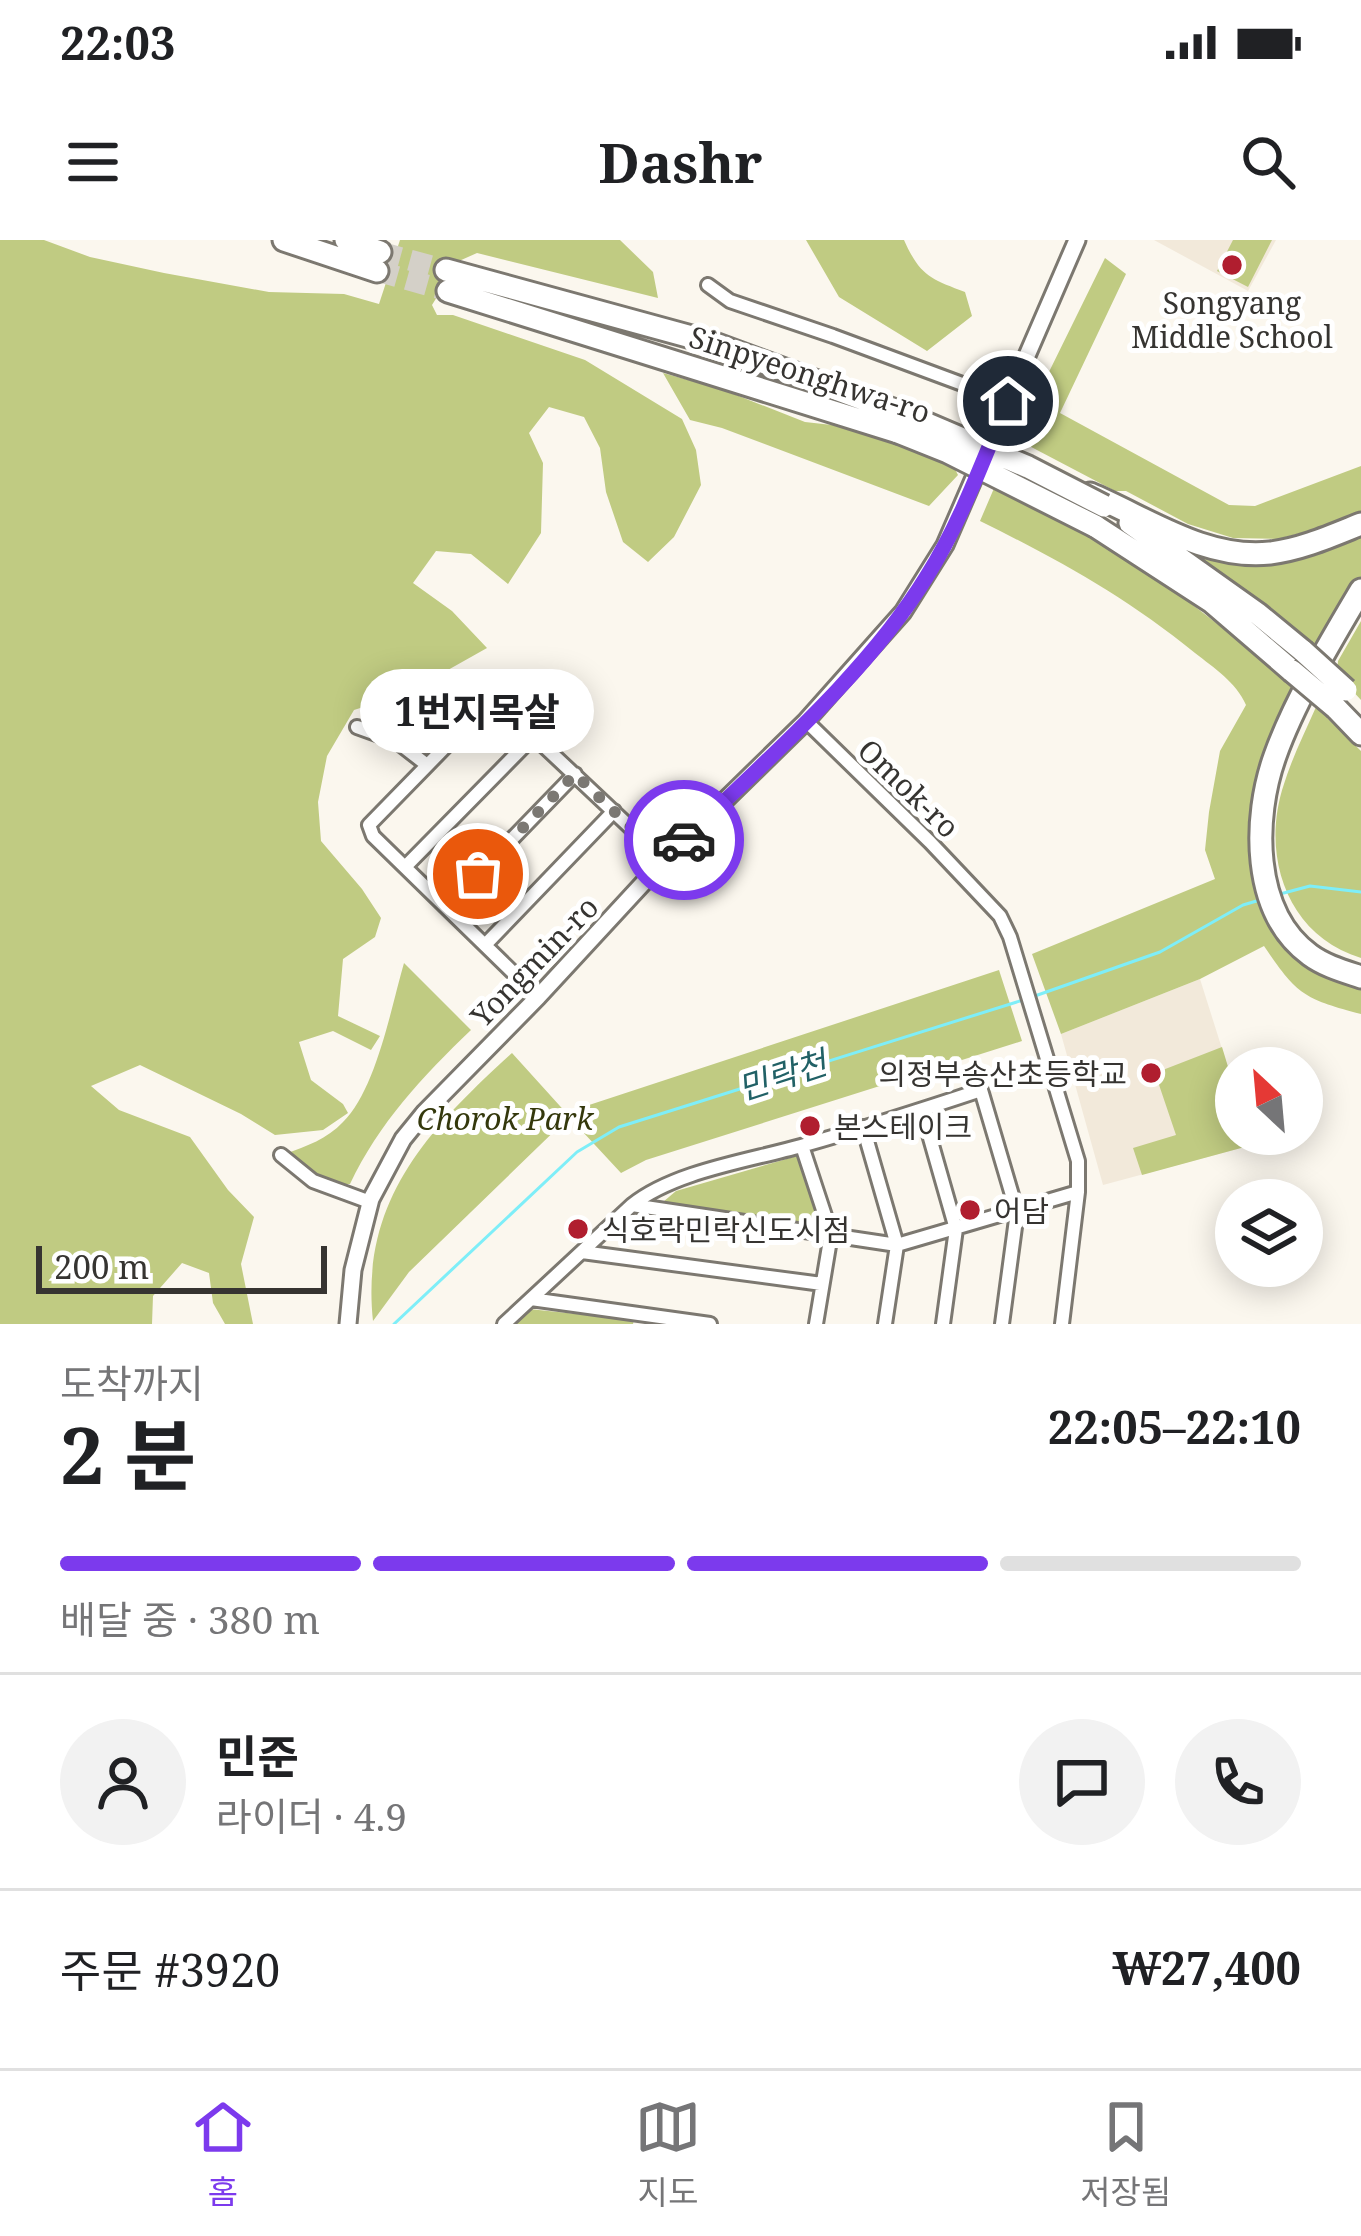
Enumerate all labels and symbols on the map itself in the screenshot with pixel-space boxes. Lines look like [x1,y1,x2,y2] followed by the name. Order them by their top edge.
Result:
[1219,252,1245,278] marker: Songyang Middle School
[1131,282,1333,357] place label: Songyang Middle School
[684,316,936,432] street label: Sinpyeonghwa-ro
[957,350,1059,452] pin
[361,670,595,754] callout: 1번지목살
[849,729,969,847] street label: Omok-ro
[624,780,744,900] courier
[427,823,529,925] pin
[460,887,607,1036] street label: Yongmin-ro
[732,1038,836,1110] water label: 민락천
[1215,1047,1323,1155] north arrow
[879,1053,1127,1094] place label: 의정부송산초등학교
[1138,1060,1164,1086] marker: 의정부송산초등학교
[417,1098,594,1139] park label: Chorok Park
[834,1106,972,1147] place label: 본스테이크
[797,1113,823,1139] marker: 본스테이크
[994,1190,1049,1231] place label: 어담
[957,1197,983,1223] marker: 어담
[602,1209,850,1250] place label: 식호락민락신도시점
[565,1216,591,1242] marker: 식호락민락신도시점
[36,1240,327,1293] scale bar

